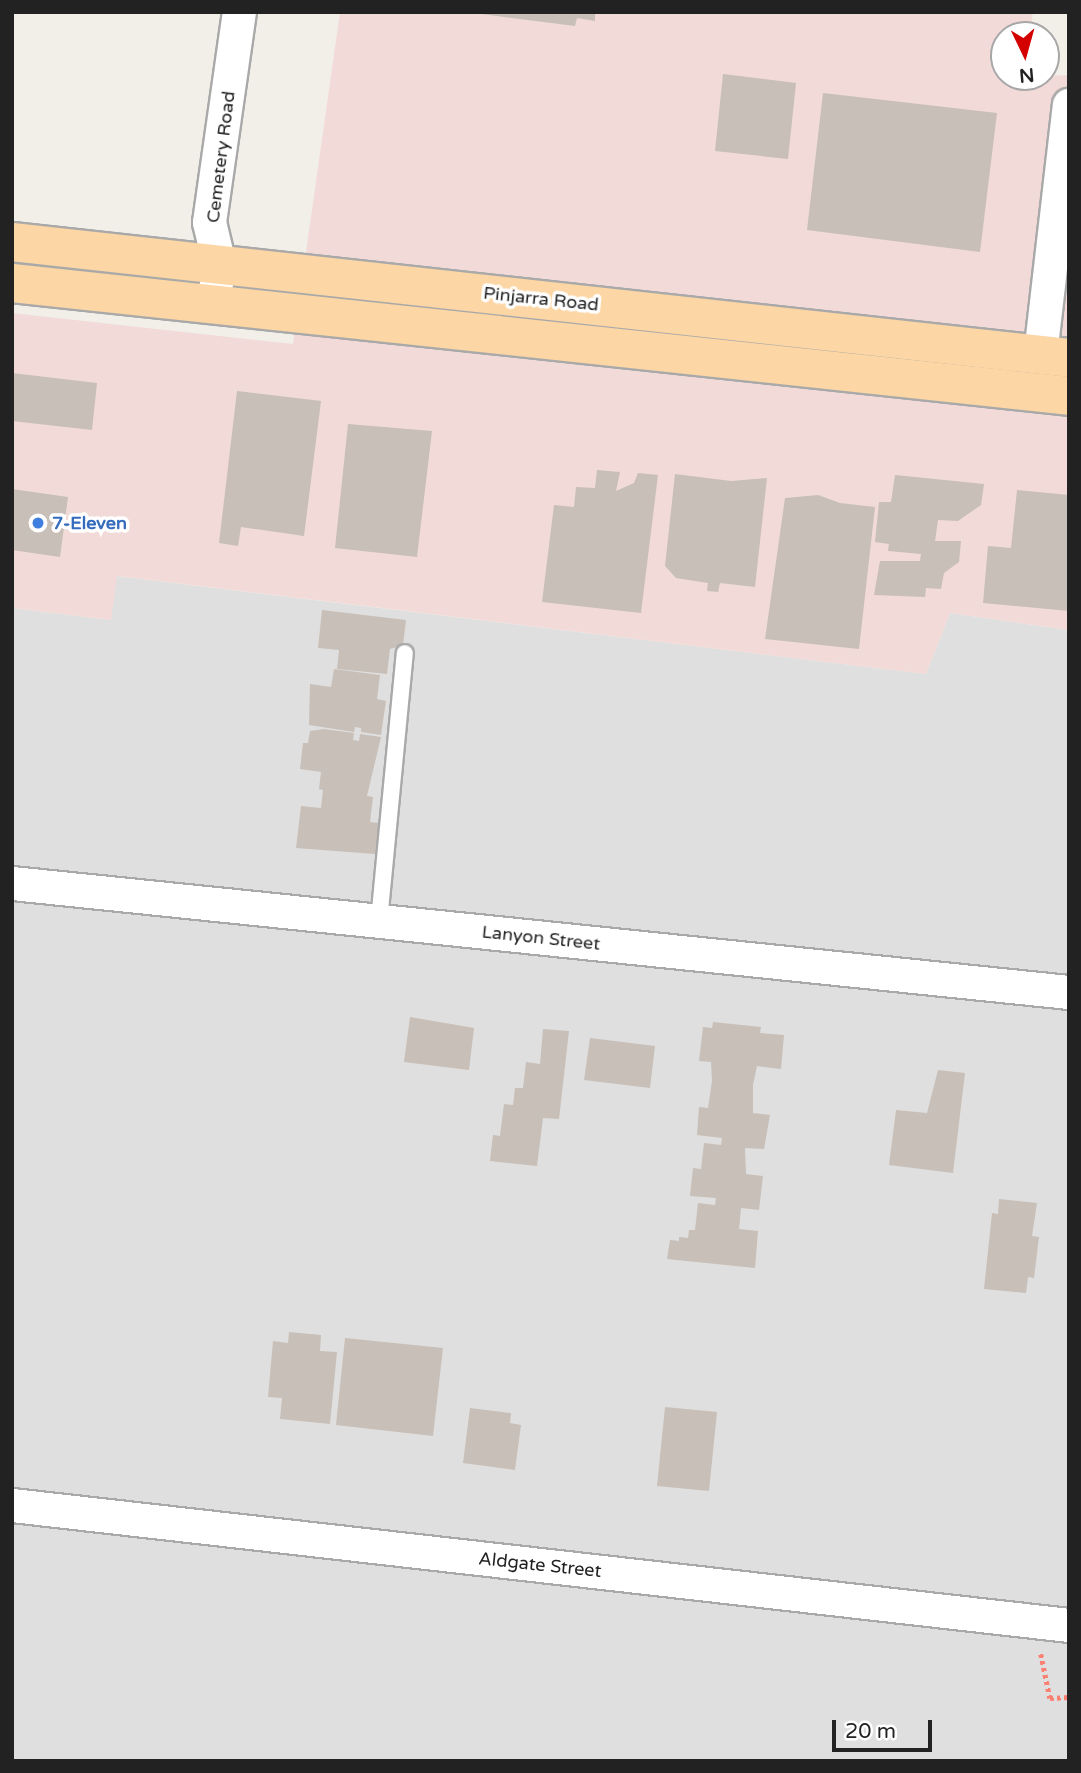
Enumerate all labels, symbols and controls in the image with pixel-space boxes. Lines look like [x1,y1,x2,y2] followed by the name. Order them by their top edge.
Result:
[990,21,1060,91] north arrow
[1018,63,1035,87] text: N
[202,90,240,224] street label: Cemetery Road
[482,282,600,316] street label: Pinjarra Road
[52,512,127,534] place label: 7-Eleven
[30,515,46,531] marker: 7-Eleven
[481,921,601,955] street label: Lanyon Street
[477,1548,603,1582] street label: Aldgate Street
[836,1706,936,1750] scale bar
[845,1719,896,1744] text: 20 m

